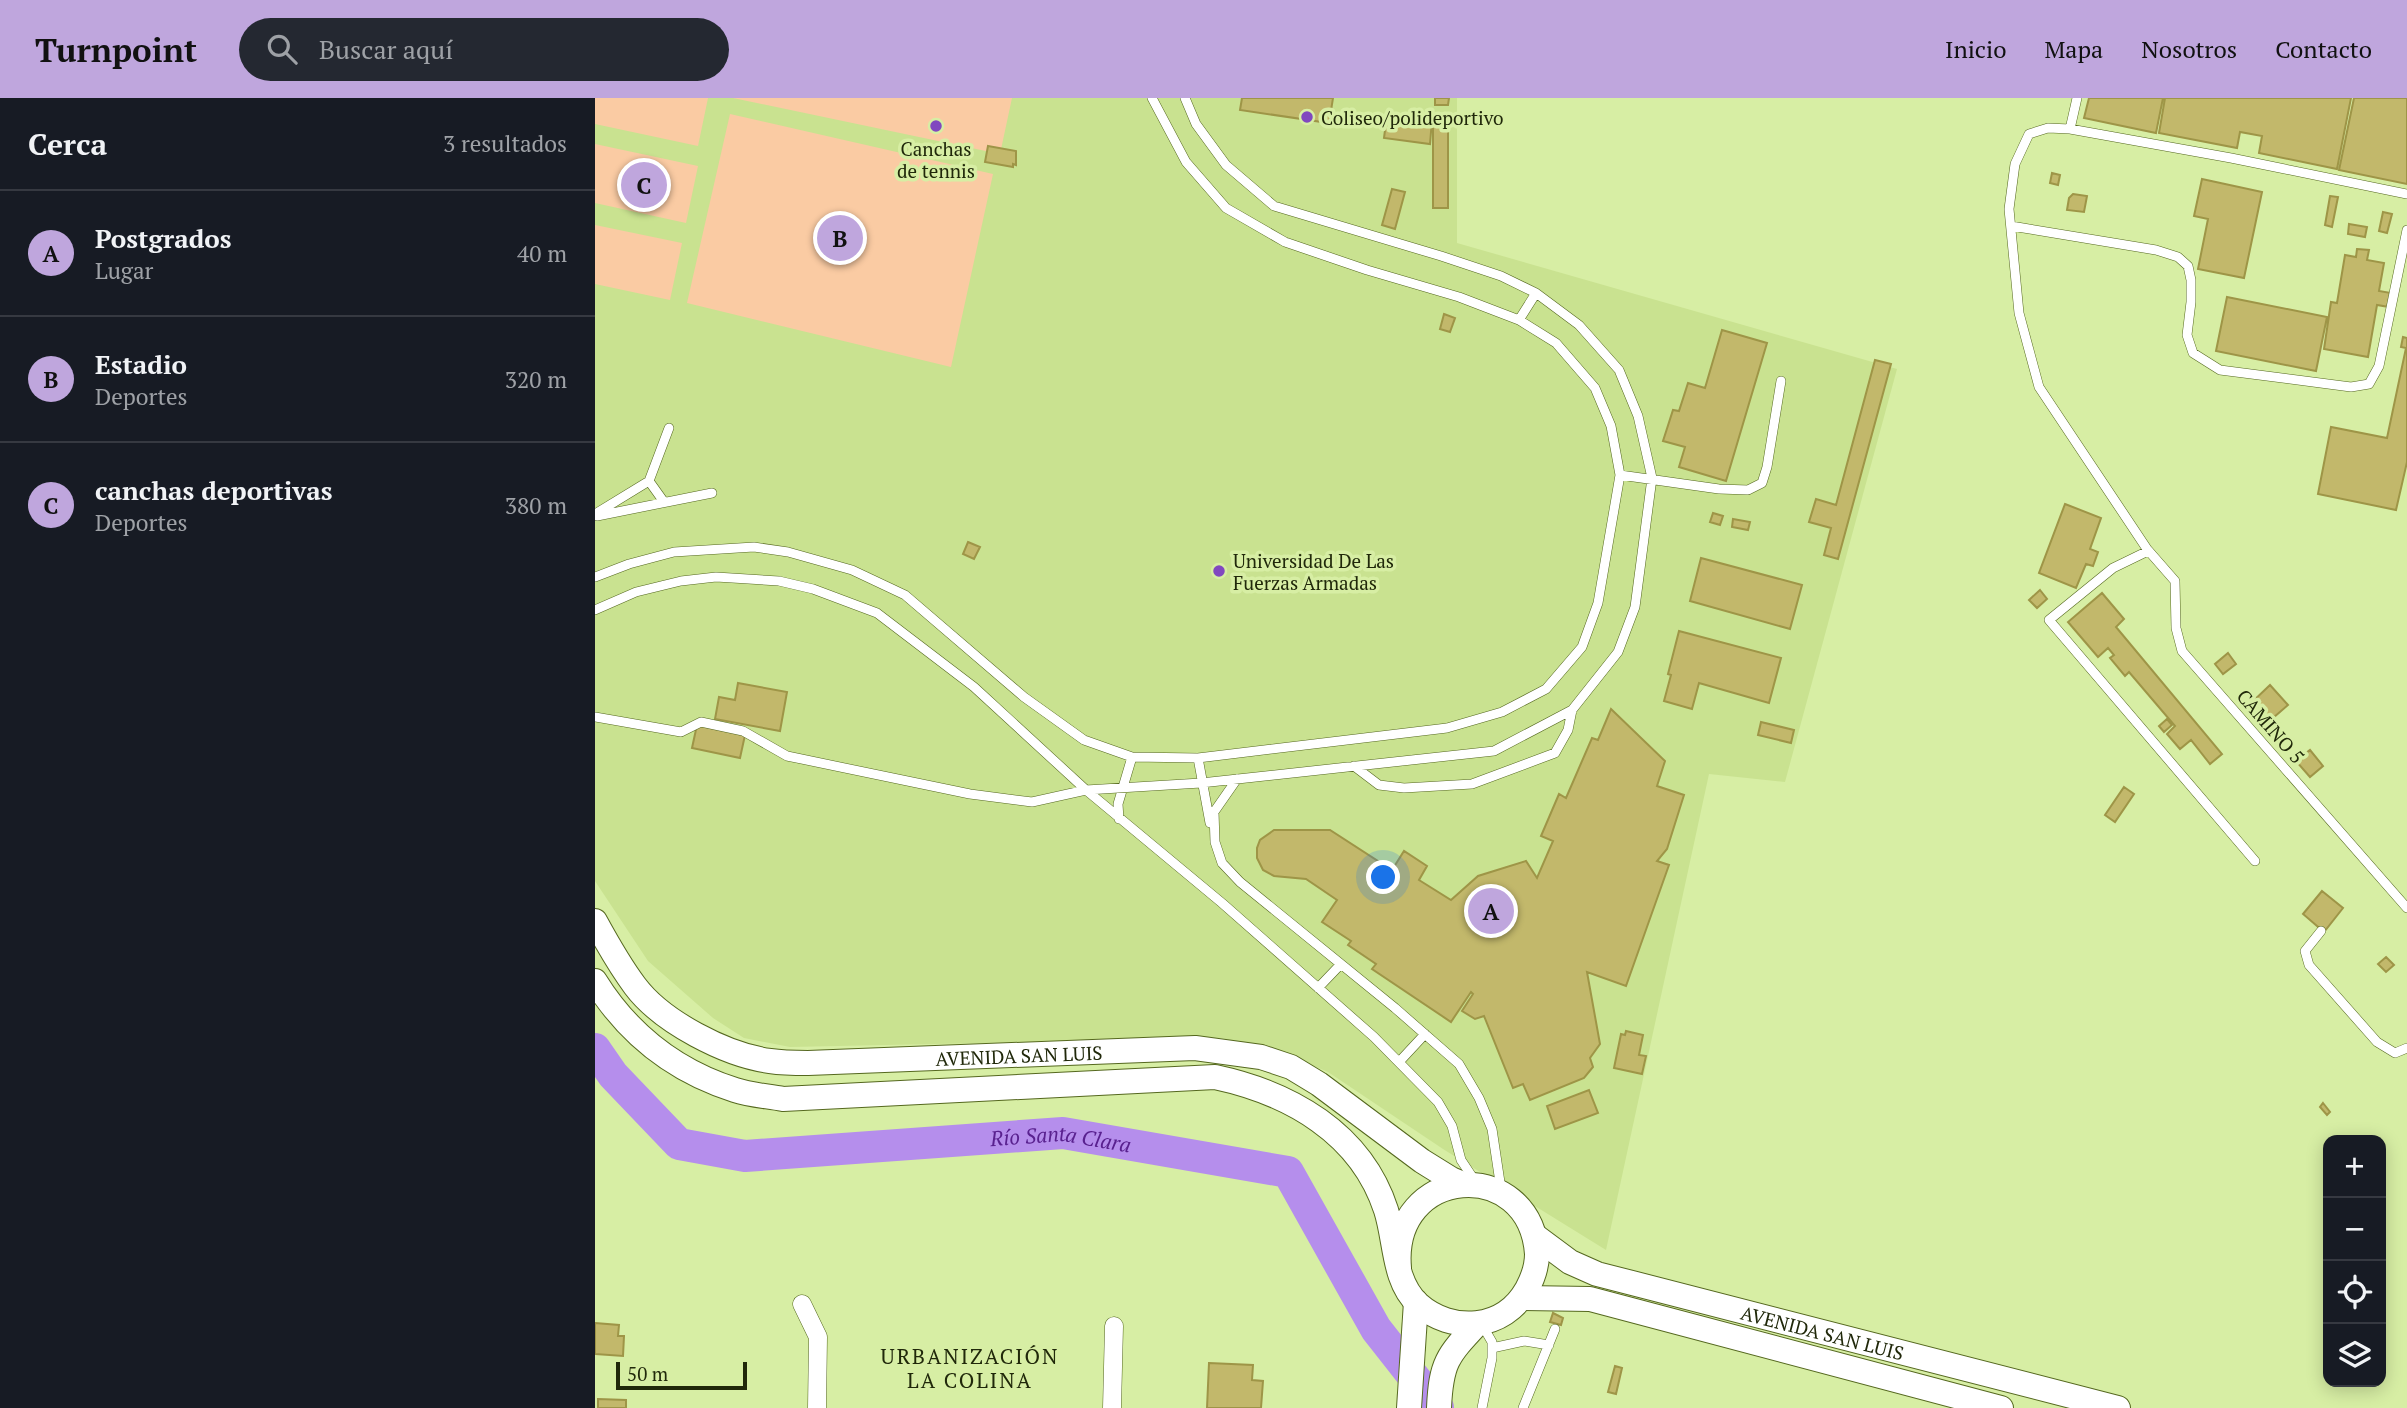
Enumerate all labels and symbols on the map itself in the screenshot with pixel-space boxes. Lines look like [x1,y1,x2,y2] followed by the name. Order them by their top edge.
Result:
[1321,105,1503,130] place label: Coliseo/polideportivo
[1299,109,1315,125] marker: Coliseo/polideportivo
[928,118,944,134] marker: Canchas de tennis
[897,136,975,183] place label: Canchas de tennis
[621,159,667,211] pin: C
[817,212,863,264] pin: B
[1233,548,1394,595] place label: Universidad De Las Fuerzas Armadas
[1211,563,1227,579] marker: Universidad De Las Fuerzas Armadas
[2232,684,2310,768] street label: CAMINO 5
[1366,860,1400,894] your location
[1468,885,1514,937] pin: A
[935,1039,1103,1071] street label: AVENIDA SAN LUIS
[988,1119,1133,1159] water label: Río Santa Clara
[1738,1299,1907,1365] street label: AVENIDA SAN LUIS
[881,1342,1059,1394] district label: URBANIZACIÓN LA COLINA
[616,1359,747,1391] scale bar

